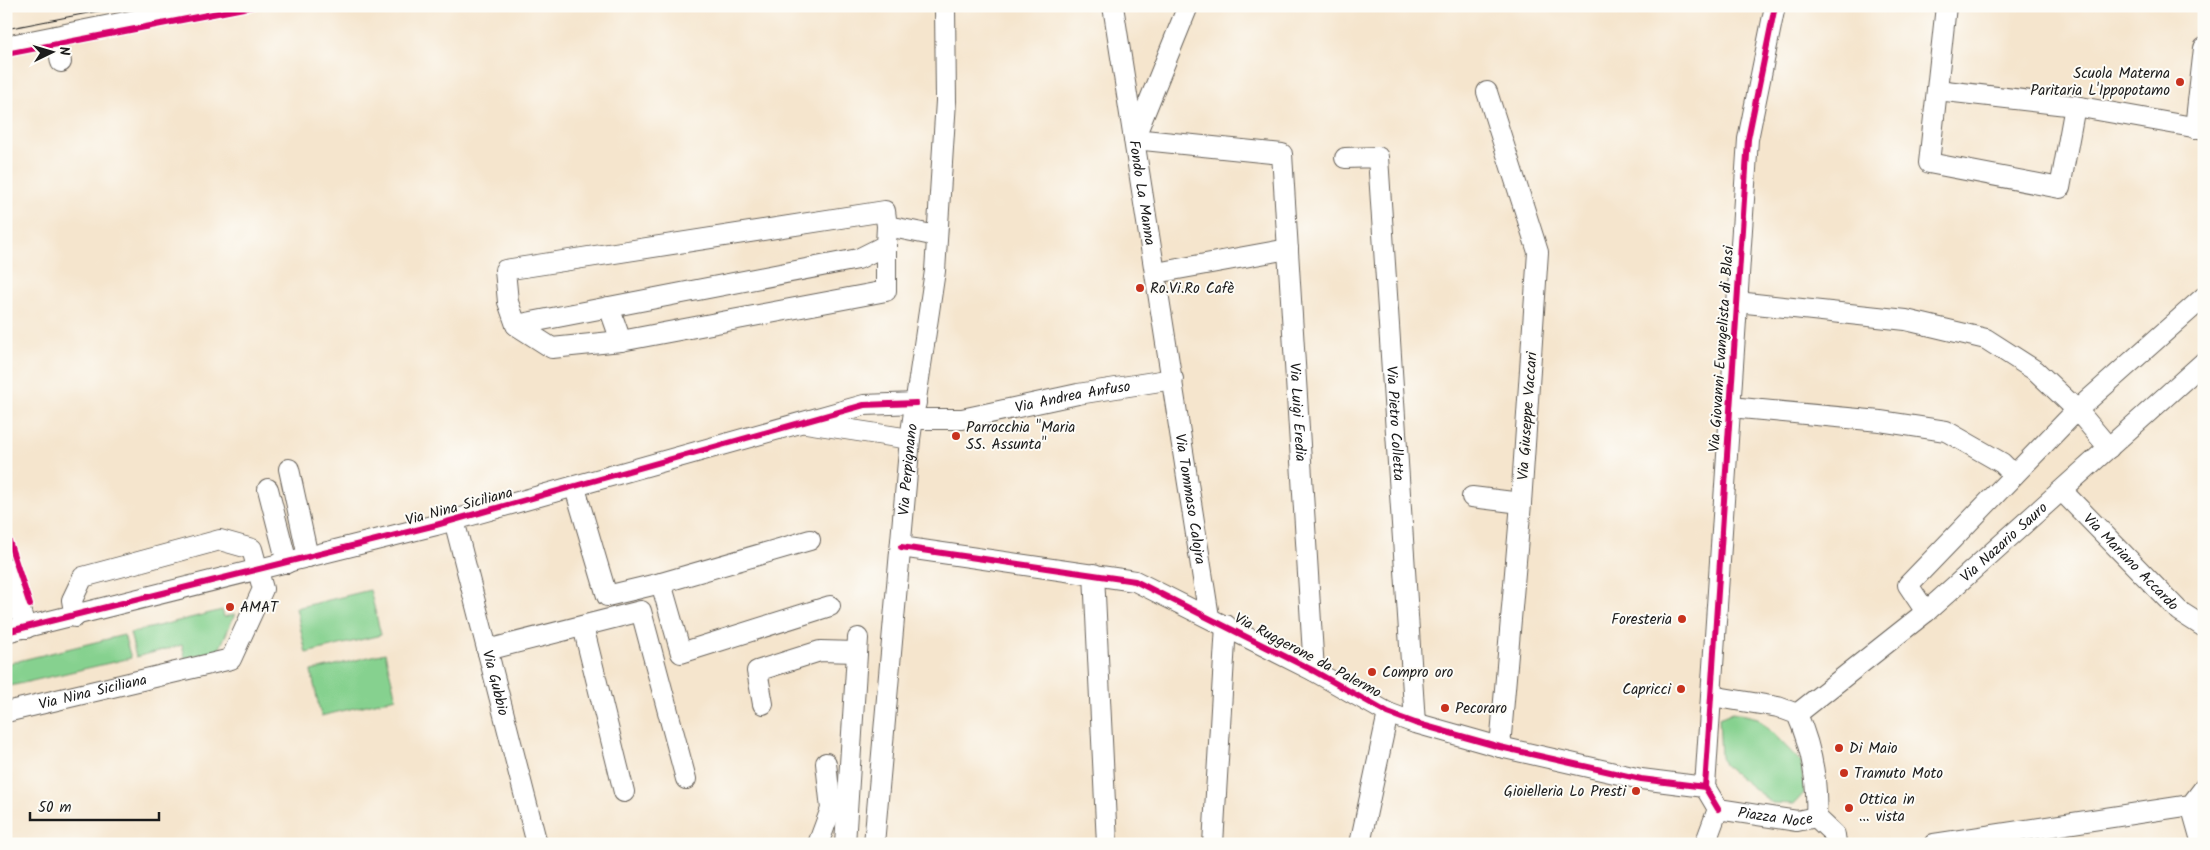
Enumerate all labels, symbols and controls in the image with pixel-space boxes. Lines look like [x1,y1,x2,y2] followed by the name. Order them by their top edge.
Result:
[28,28,78,78] north arrow
[53,46,75,56] text: N
[2030,62,2170,103] place label: Scuola Materna Paritaria L'Ippopotamo
[2174,76,2186,88] marker: Scuola Materna Paritaria L'Ippopotamo
[1121,139,1161,247] street label: Fondo La Manna
[1703,244,1741,453] street label: Via Giovanni Evangelista di Blasi
[1150,277,1234,301] place label: Ro.Vi.Ro Cafè
[1134,282,1146,294] marker: Ro.Vi.Ro Cafè
[1512,350,1545,481] street label: Via Giuseppe Vaccari
[1282,362,1312,462] street label: Via Luigi Eredia
[1379,365,1410,482] street label: Via Pietro Colletta
[1013,375,1133,420] street label: Via Andrea Anfuso
[966,416,1075,457] place label: Parrocchia "Maria SS. Assunta"
[892,422,925,517] street label: Via Perpignano
[950,430,962,442] marker: Parrocchia "Maria SS. Assunta"
[1167,432,1212,566] street label: Via Tommaso Calojra
[403,481,516,533] street label: Via Nina Siciliana
[1955,497,2054,589] street label: Via Nazario Sauro
[2077,508,2184,617] street label: Via Mariano Accardo
[240,596,280,620] place label: AMAT
[224,601,236,613] marker: AMAT
[1230,607,1386,705] street label: Via Ruggerone da Palermo
[1611,608,1672,632] place label: Foresteria
[1676,613,1688,625] marker: Foresteria
[475,647,515,719] street label: Via Gubbio
[1382,661,1453,685] place label: Compro oro
[1366,666,1378,678] marker: Compro oro
[36,668,149,717] street label: Via Nina Siciliana
[1622,678,1672,702] place label: Capricci
[1675,683,1687,695] marker: Capricci
[1455,697,1507,721] place label: Pecoraro
[1439,702,1451,714] marker: Pecoraro
[1849,737,1898,761] place label: Di Maio
[1833,742,1845,754] marker: Di Maio
[1854,762,1943,786] place label: Tramuto Moto
[1838,767,1850,779] marker: Tramuto Moto
[1504,780,1627,804] place label: Gioielleria Lo Presti
[1630,785,1642,797] marker: Gioielleria Lo Presti
[1859,788,1915,829] place label: Ottica in ... vista
[30,790,159,822] scale bar
[38,796,72,820] text: 50 m
[1736,801,1815,834] street label: Piazza Noce
[1843,802,1855,814] marker: Ottica in ... vista

